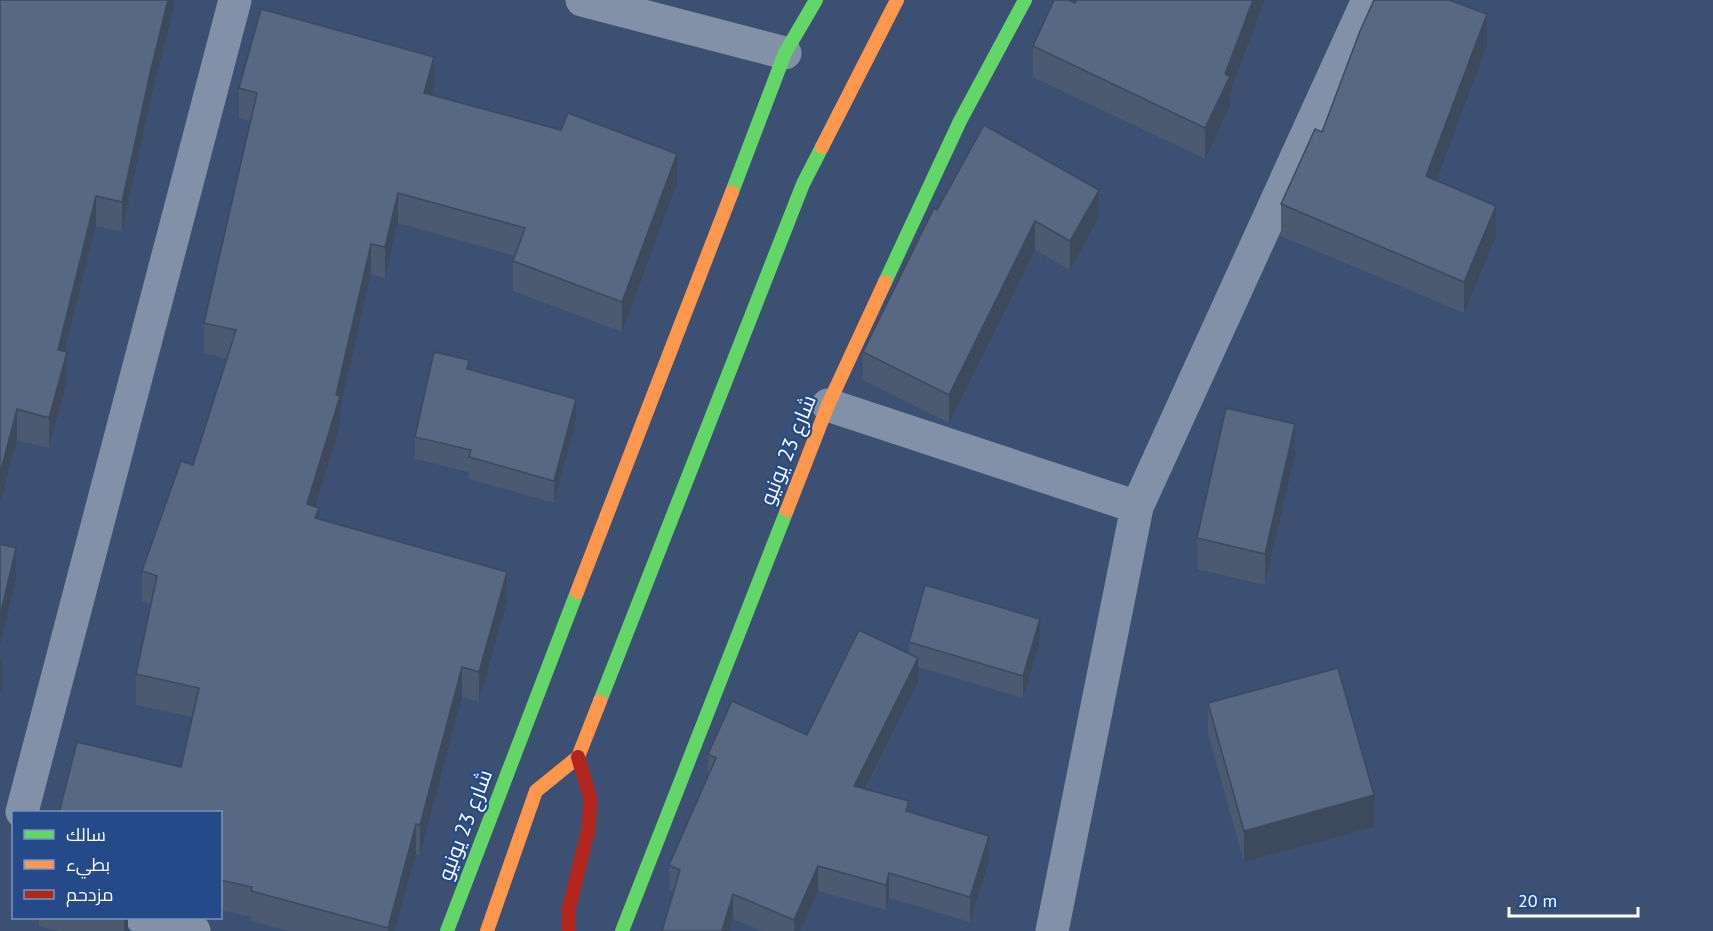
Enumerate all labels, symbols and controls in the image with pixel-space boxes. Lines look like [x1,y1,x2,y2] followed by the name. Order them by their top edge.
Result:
[753,391,823,509] street label: شارع 23 يونيو
[431,766,499,884] street label: شارع 23 يونيو
[12,811,222,919] legend
[66,823,106,846] text: سالك
[66,853,110,879] text: بطيء
[1509,880,1638,918] scale bar
[66,883,114,907] text: مزدحم
[1518,889,1557,912] text: 20 m

